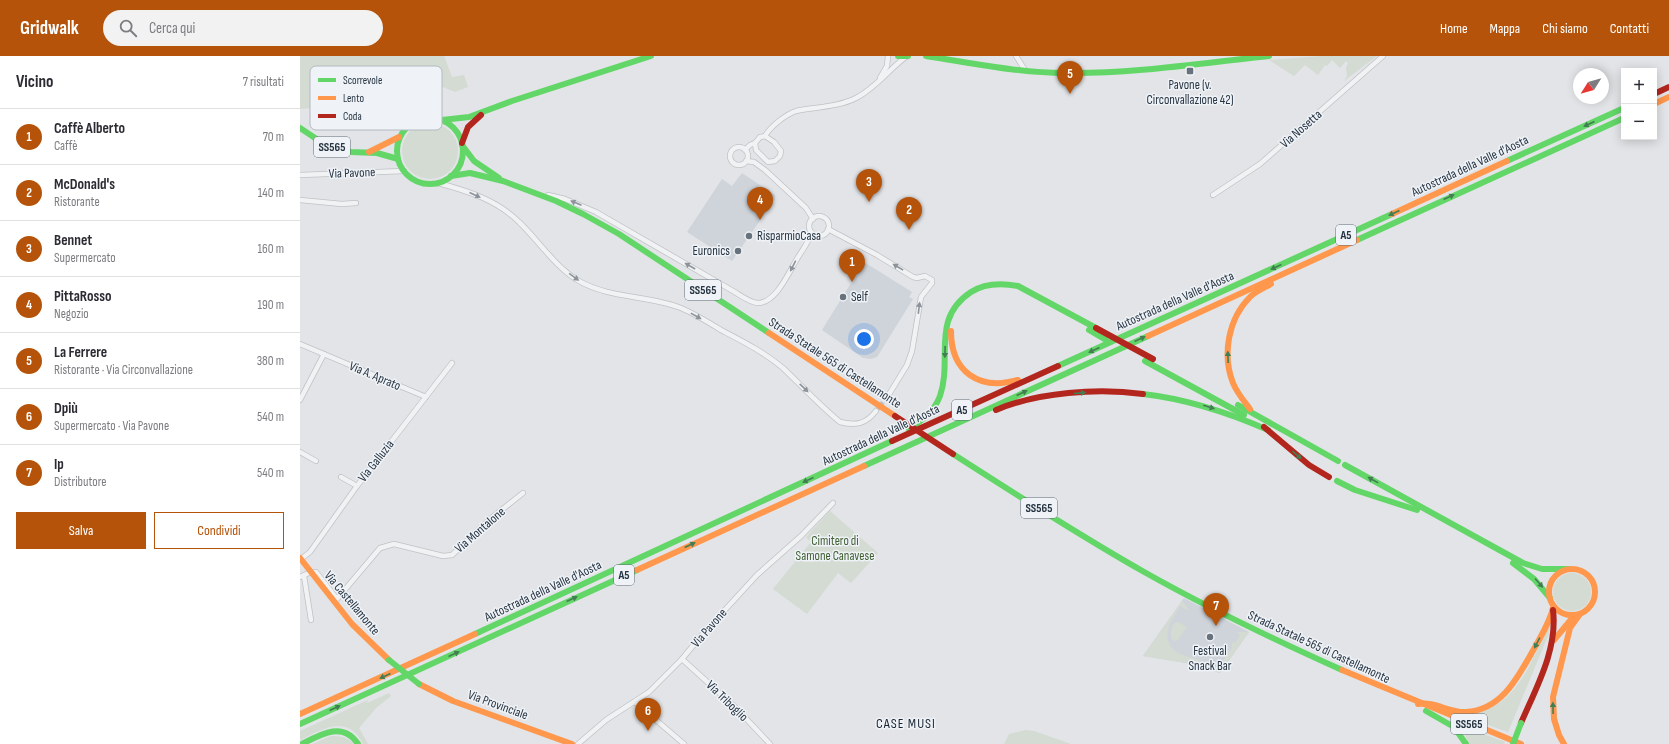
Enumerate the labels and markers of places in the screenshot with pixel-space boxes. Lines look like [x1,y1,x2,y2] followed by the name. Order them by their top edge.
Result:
[1057,61,1083,94] pin: 5
[1185,66,1195,76] marker: Pavone (v. Circonvallazione 42)
[1146,77,1234,108] place label: Pavone (v. Circonvallazione 42)
[856,169,882,202] pin: 3
[747,187,773,220] pin: 4
[896,197,922,230] pin: 2
[757,228,821,244] place label: RisparmioCasa
[744,231,754,241] marker: RisparmioCasa
[692,243,730,259] place label: Euronics
[733,246,743,256] marker: Euronics
[839,249,865,282] pin: 1
[851,289,868,305] place label: Self
[838,292,848,302] marker: Self
[1203,593,1229,626] pin: 7
[1205,632,1215,642] marker: Festival Snack Bar
[1189,643,1232,674] place label: Festival Snack Bar
[635,698,661,731] pin: 6

